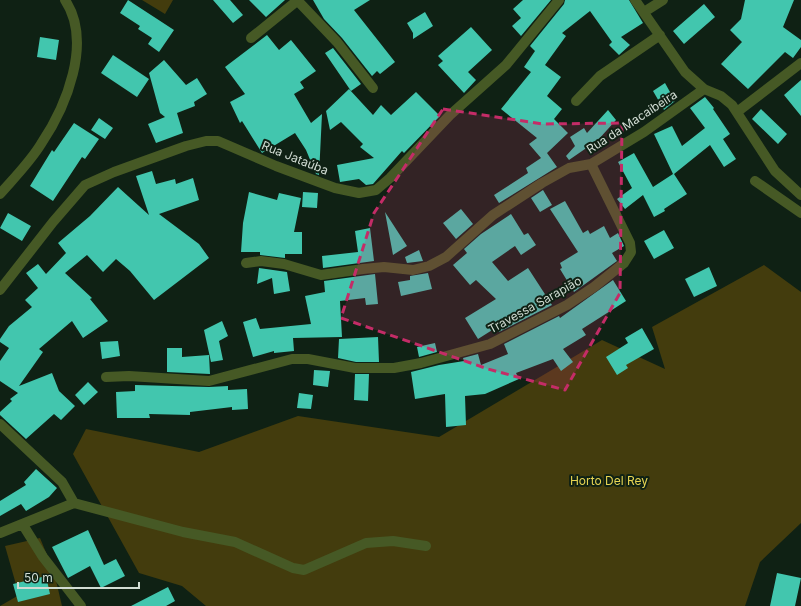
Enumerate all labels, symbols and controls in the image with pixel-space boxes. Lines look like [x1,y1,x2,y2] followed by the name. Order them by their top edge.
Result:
[584,87,680,156] street label: Rua da Macaibeira
[260,137,331,178] street label: Rua Jataúba
[485,273,584,336] street label: Travessa Sarapião
[570,473,648,488] park label: Horto Del Rey
[18,564,139,590] scale bar
[24,570,53,585] text: 50 m

